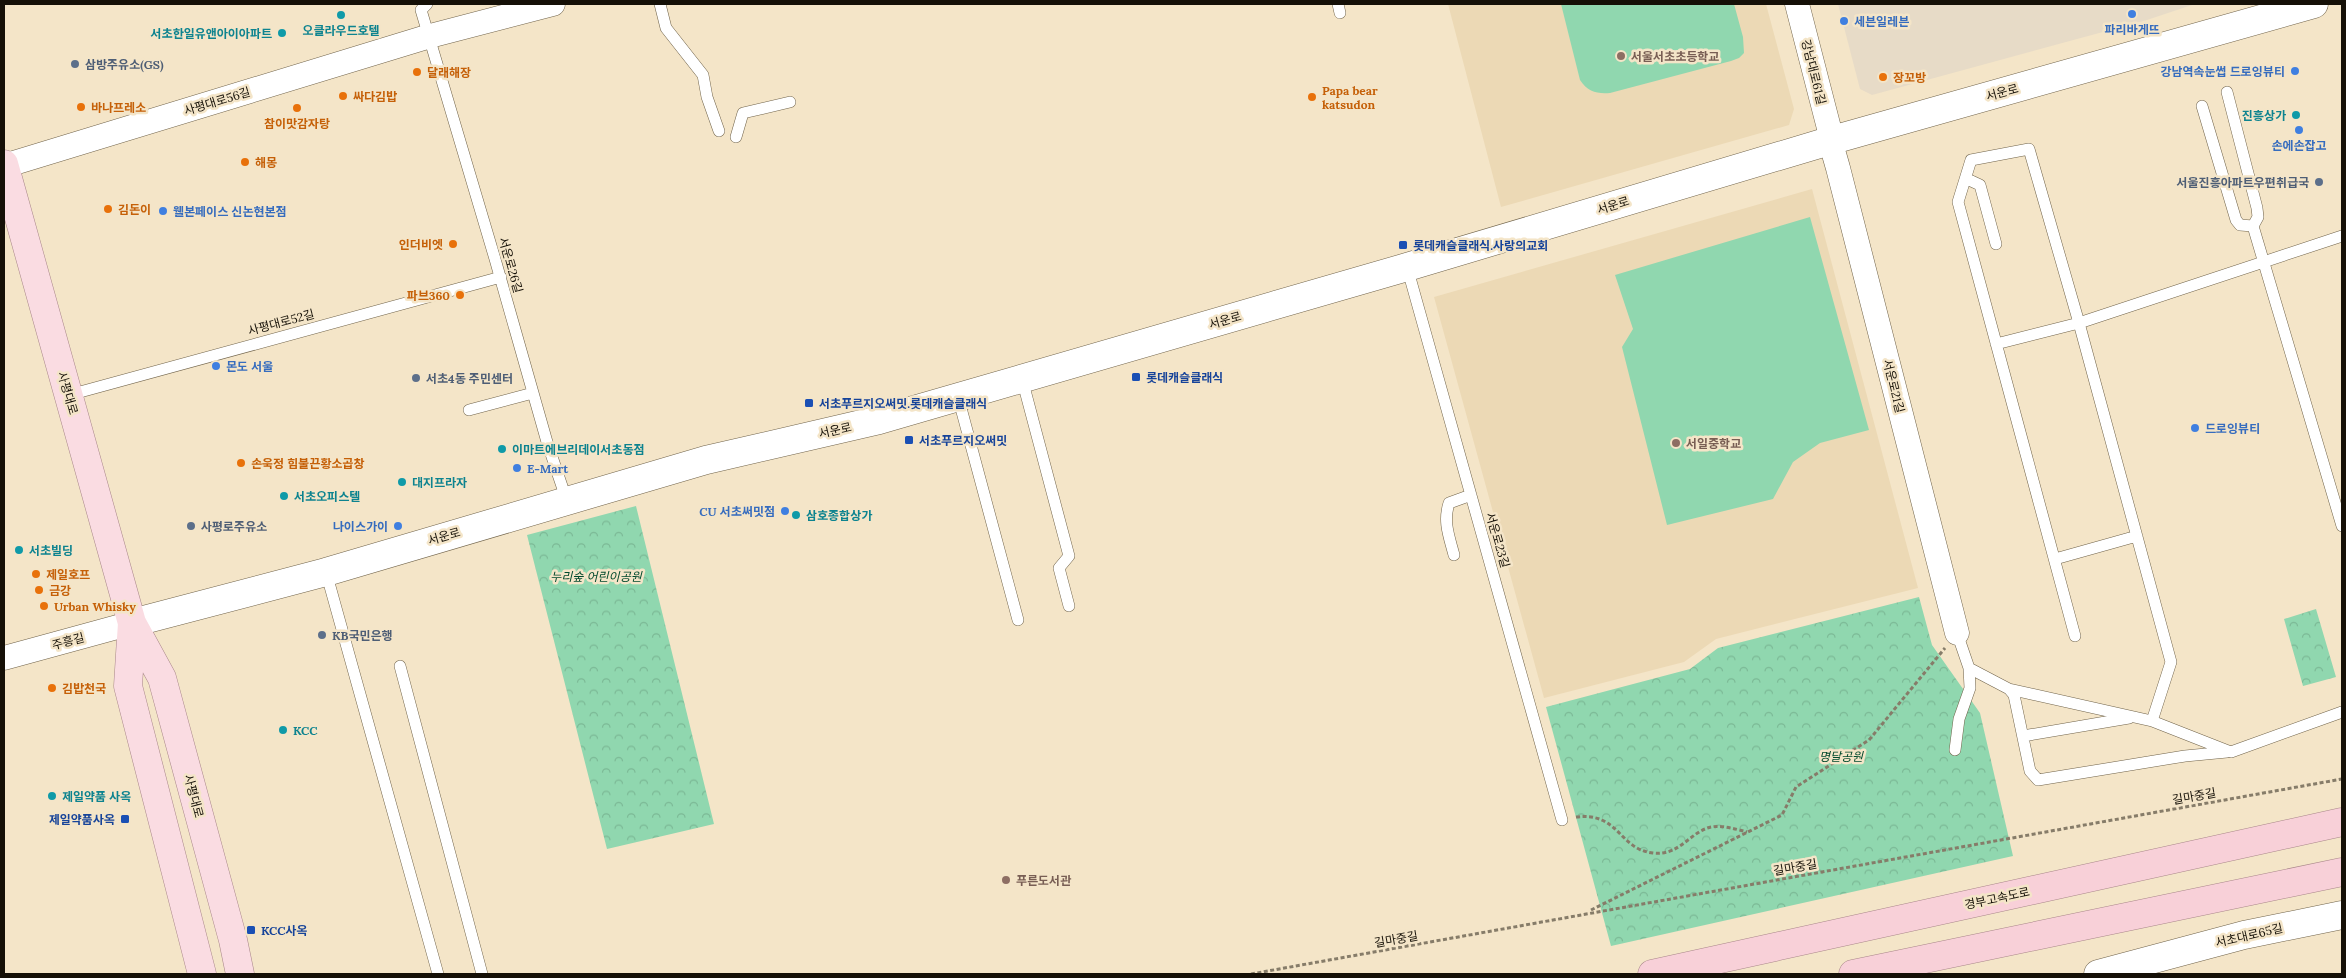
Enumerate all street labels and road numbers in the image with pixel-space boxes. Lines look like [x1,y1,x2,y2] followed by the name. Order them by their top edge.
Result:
[1799,38,1829,106] street label: 강남대로61길
[1984,80,2020,104] street label: 서운로
[182,84,252,118] street label: 사평대로56길
[1595,193,1631,217] street label: 서운로
[496,235,526,295] street label: 서운로26길
[246,306,316,338] street label: 사평대로52길
[1207,308,1243,332] street label: 서운로
[1880,358,1908,414] street label: 서운로21길
[55,370,81,416] street label: 사평대로
[817,419,853,441] street label: 서운로
[1483,510,1513,570] street label: 서운로23길
[426,524,462,548] street label: 서운로
[50,629,86,653] street label: 주흥길
[181,773,207,819] street label: 사평대로
[2171,785,2217,807] street label: 길마중길
[1772,856,1818,878] street label: 길마중길
[1963,884,2031,912] street label: 경부고속도로
[2214,920,2284,950] street label: 서초대로65길
[1373,928,1419,950] street label: 길마중길

